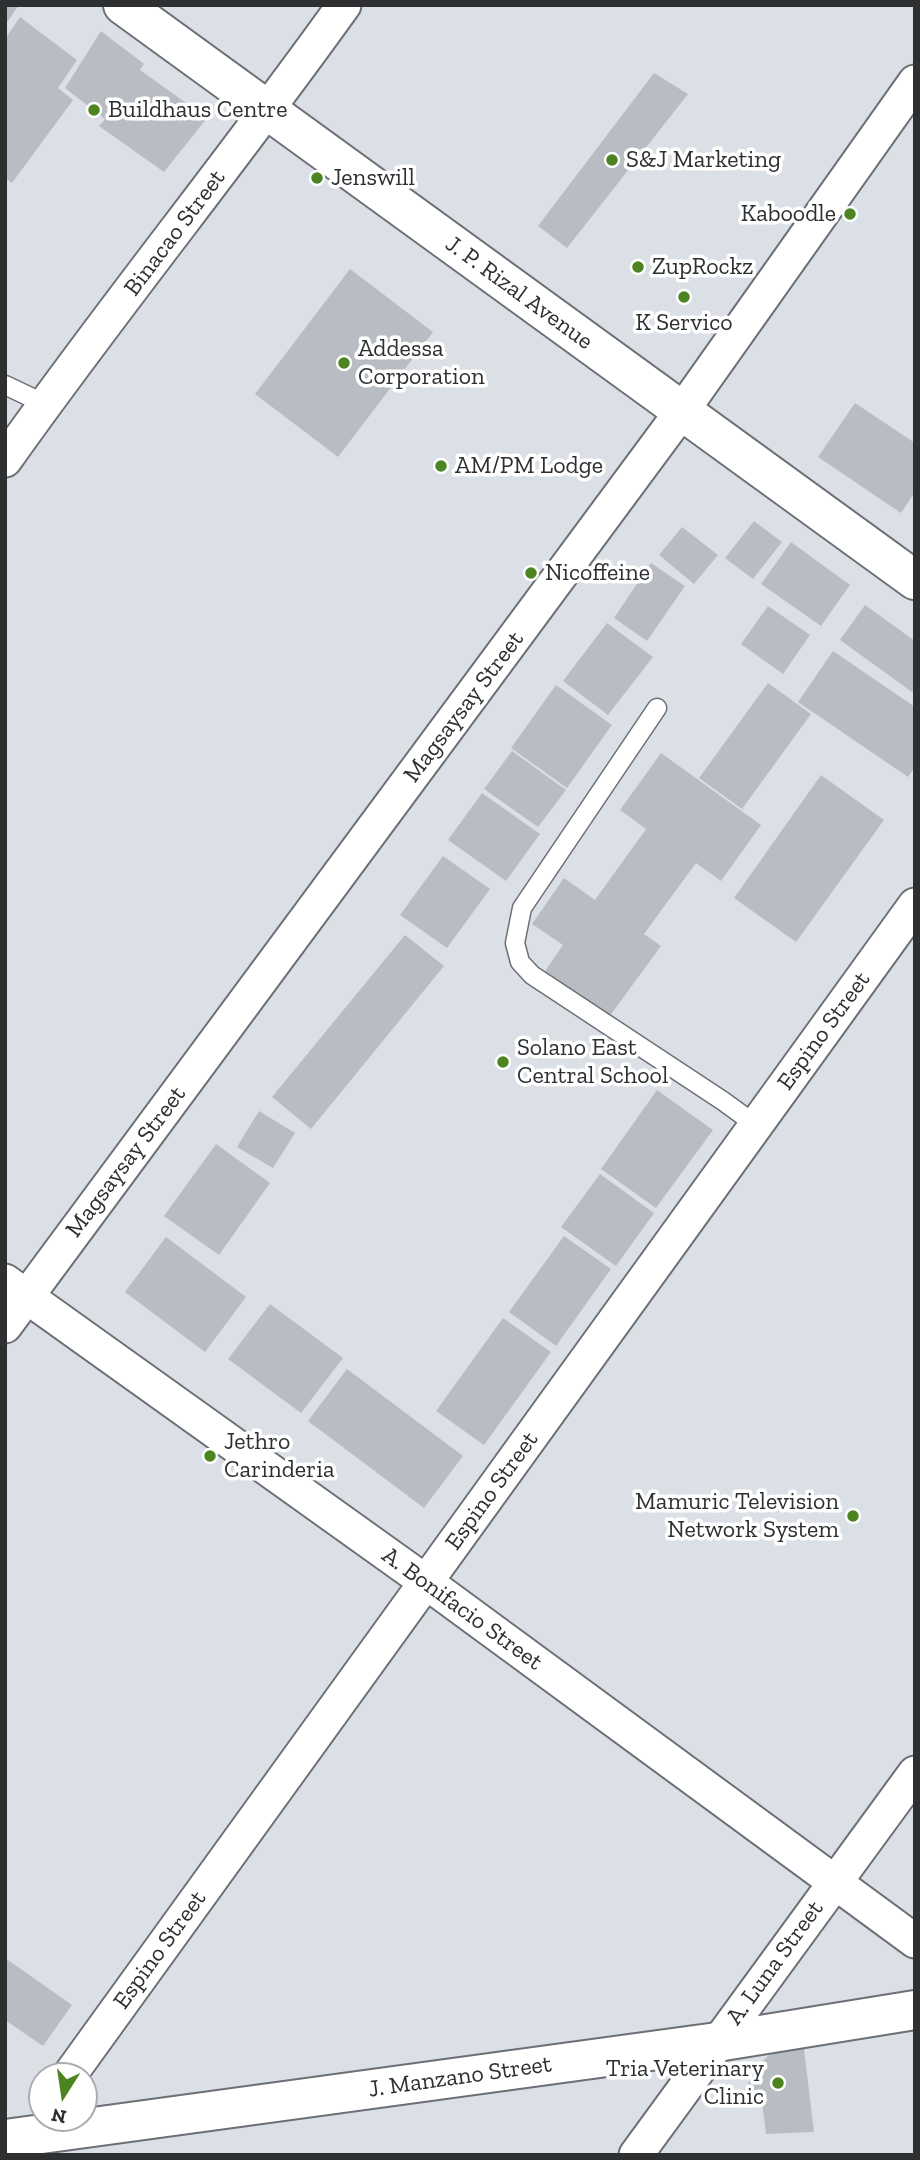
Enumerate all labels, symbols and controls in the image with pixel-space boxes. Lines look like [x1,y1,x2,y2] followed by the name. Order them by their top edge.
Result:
[108,96,287,124] place label: Buildhaus Centre
[86,102,102,118] marker: Buildhaus Centre
[626,146,781,174] place label: S&J Marketing
[604,152,620,168] marker: S&J Marketing
[118,164,232,302] street label: Binacao Street
[331,164,415,192] place label: Jenswill
[309,170,325,186] marker: Jenswill
[741,200,836,228] place label: Kaboodle
[842,206,858,222] marker: Kaboodle
[440,230,598,356] street label: J. P. Rizal Avenue
[652,253,753,281] place label: ZupRockz
[630,259,646,275] marker: ZupRockz
[676,289,692,305] marker: K Servico
[635,309,733,337] place label: K Servico
[358,335,485,391] place label: Addessa Corporation
[336,355,352,371] marker: Addessa Corporation
[455,452,603,480] place label: AM/PM Lodge
[433,458,449,474] marker: AM/PM Lodge
[545,559,650,587] place label: Nicoffeine
[523,565,539,581] marker: Nicoffeine
[398,626,530,788] street label: Magsaysay Street
[771,966,877,1096] street label: Espino Street
[517,1034,668,1090] place label: Solano East Central School
[495,1054,511,1070] marker: Solano East Central School
[60,1081,192,1243] street label: Magsaysay Street
[439,1426,545,1556] street label: Espino Street
[224,1428,334,1484] place label: Jethro Carinderia
[202,1448,218,1464] marker: Jethro Carinderia
[635,1488,839,1544] place label: Mamuric Television Network System
[845,1508,861,1524] marker: Mamuric Television Network System
[376,1541,548,1677] street label: A. Bonifacio Street
[107,1885,213,2015] street label: Espino Street
[720,1895,830,2031] street label: A. Luna Street
[367,2050,553,2104] street label: J. Manzano Street
[606,2055,764,2111] place label: Tria Veterinary Clinic
[28,2062,98,2132] north arrow
[770,2075,786,2091] marker: Tria Veterinary Clinic
[49,2103,68,2129] text: N

